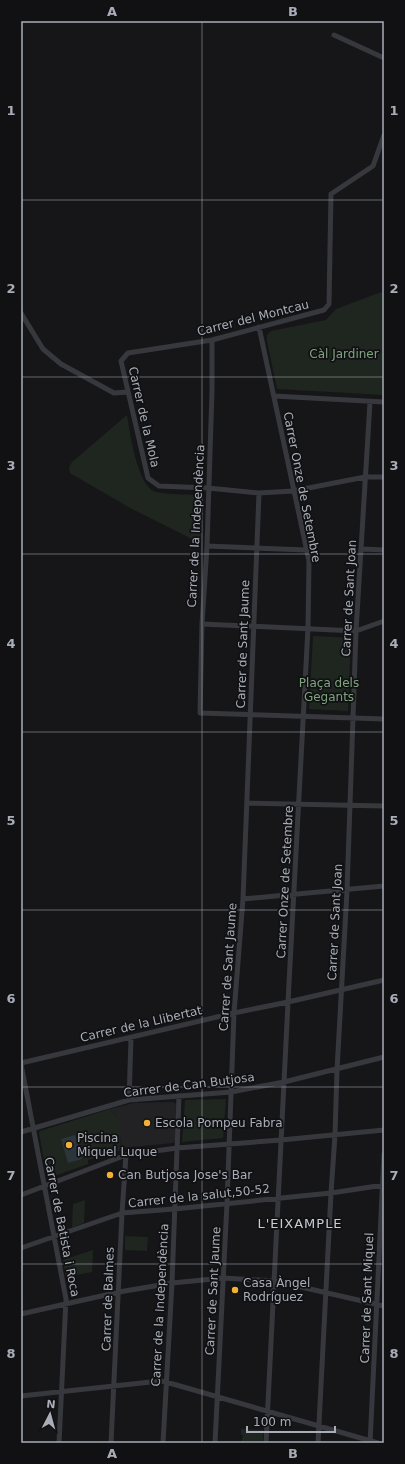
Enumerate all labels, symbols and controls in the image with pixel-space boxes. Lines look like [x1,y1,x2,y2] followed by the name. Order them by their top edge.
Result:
[107,4,117,19] text: A
[288,4,298,19] text: B
[6,103,16,118] text: 1
[389,103,399,118] text: 1
[6,281,16,296] text: 2
[389,281,399,296] text: 2
[196,297,310,339] street label: Carrer del Montcau
[309,347,379,361] park label: Càl Jardiner
[126,365,162,469] street label: Carrer de la Mola
[281,411,323,563] street label: Carrer Onze de Setembre
[185,444,207,608] street label: Carrer de la Independència
[6,458,16,473] text: 3
[389,458,399,473] text: 3
[339,539,359,657] street label: Carrer de Sant Joan
[234,579,252,709] street label: Carrer de Sant Jaume
[6,636,16,651] text: 4
[389,636,399,651] text: 4
[299,676,359,704] park label: Plaça dels Gegants
[274,805,296,959] street label: Carrer Onze de Setembre
[6,813,16,828] text: 5
[389,813,399,828] text: 5
[325,863,345,981] street label: Carrer de Sant Joan
[217,902,239,1032] street label: Carrer de Sant Jaume
[6,991,16,1006] text: 6
[389,991,399,1006] text: 6
[79,1003,204,1045] street label: Carrer de la Llibertat
[123,1070,255,1100] street label: Carrer de Can Butjosa
[155,1116,283,1130] place label: Escola Pompeu Fabra
[142,1118,152,1128] marker: Escola Pompeu Fabra
[77,1131,157,1159] place label: Piscina Miquel Luque
[64,1140,74,1150] marker: Piscina Miquel Luque
[42,1156,82,1298] street label: Carrer de Batista i Roca
[6,1168,16,1183] text: 7
[118,1168,252,1182] place label: Can Butjosa Jose's Bar
[389,1168,399,1183] text: 7
[105,1170,115,1180] marker: Can Butjosa Jose's Bar
[127,1182,271,1210] street label: Carrer de la salut,50-52
[257,1216,343,1231] district label: L'EIXAMPLE
[149,1223,171,1387] street label: Carrer de la Independència
[203,1226,223,1356] street label: Carrer de Sant Jaume
[358,1232,376,1364] street label: Carrer de Sant Miquel
[99,1247,117,1351] street label: Carrer de Balmes
[243,1275,310,1304] place label: Casa Àngel Rodríguez
[230,1285,240,1295] marker: Casa Àngel Rodríguez
[6,1346,16,1361] text: 8
[389,1346,399,1361] text: 8
[30,1394,70,1434] north arrow
[46,1398,56,1411] text: N
[247,1408,335,1434] scale bar
[253,1415,291,1429] text: 100 m
[107,1446,117,1461] text: A
[288,1446,298,1461] text: B

